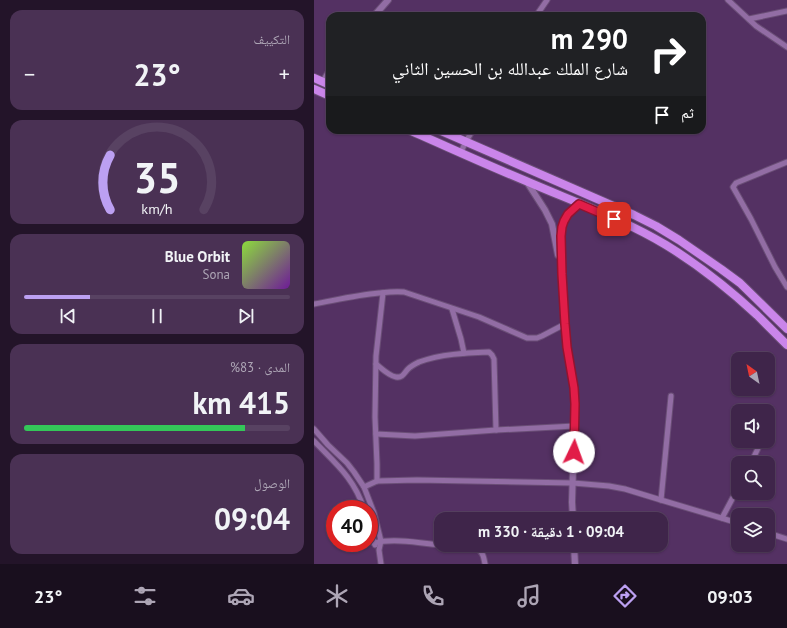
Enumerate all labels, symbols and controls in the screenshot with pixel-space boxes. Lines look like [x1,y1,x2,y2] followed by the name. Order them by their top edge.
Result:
[551,20,628,57] text: 290 m
[642,28,694,80] icon: right
[254,31,290,48] text: التكييف
[133,55,181,94] text: 23°
[392,57,628,80] text: شارع الملك عبدالله بن الحسين الثاني
[24,60,35,88] text: −
[279,60,290,88] text: +
[681,103,694,122] text: ثم
[651,104,673,126] icon: arrive
[133,151,181,204] text: 35
[141,199,173,218] text: km/h
[597,202,631,236] pin
[603,208,625,230] icon: arrive
[165,247,230,266] text: Blue Orbit
[203,266,230,283] text: Sona
[57,305,79,327] icon: previous
[146,305,168,327] icon: pause
[235,305,257,327] icon: next
[731,352,775,396] north arrow
[731,352,775,552] map controls
[230,359,290,376] text: المدى · 83%
[192,383,290,422] text: 415 km
[731,404,775,448] button: sound
[553,431,595,473] position arrow
[731,456,775,500] button: search
[254,475,290,492] text: الوصول
[214,499,290,538] text: 09:04
[326,500,378,552] speed limit sign: 40
[731,508,775,552] button: layers
[478,522,624,541] text: 09:04 · 1 دقيقة · 330 m
[131,582,159,610] icon: filters
[227,582,255,610] icon: car
[323,582,351,610] icon: climate
[419,582,447,610] icon: phone
[515,582,543,610] icon: music
[611,582,639,610] icon: directions
[34,585,62,608] text: 23°
[707,585,753,608] text: 09:03

